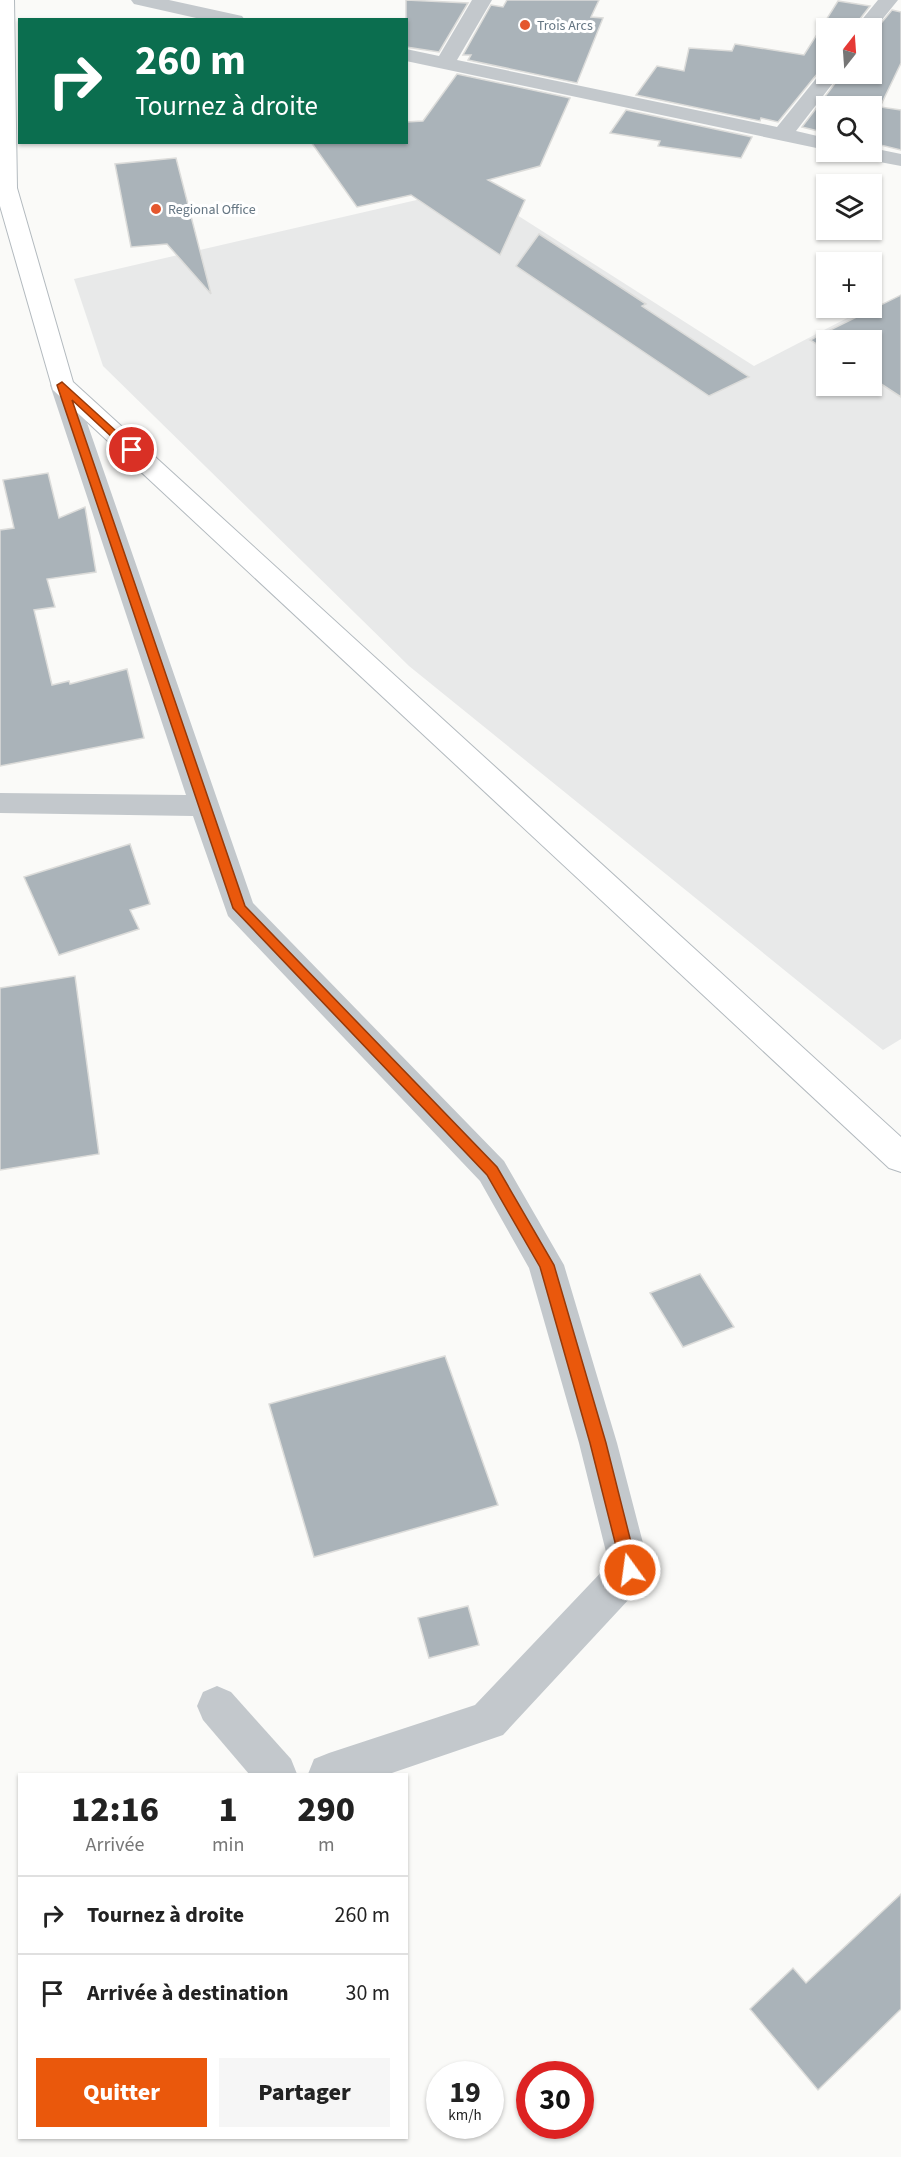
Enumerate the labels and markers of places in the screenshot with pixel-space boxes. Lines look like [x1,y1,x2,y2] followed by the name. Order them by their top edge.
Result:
[537,16,593,36] place label: Trois Arcs
[518,18,532,32] marker: Trois Arcs
[168,200,256,220] place label: Regional Office
[149,202,163,216] marker: Regional Office
[106,424,157,475] pin

